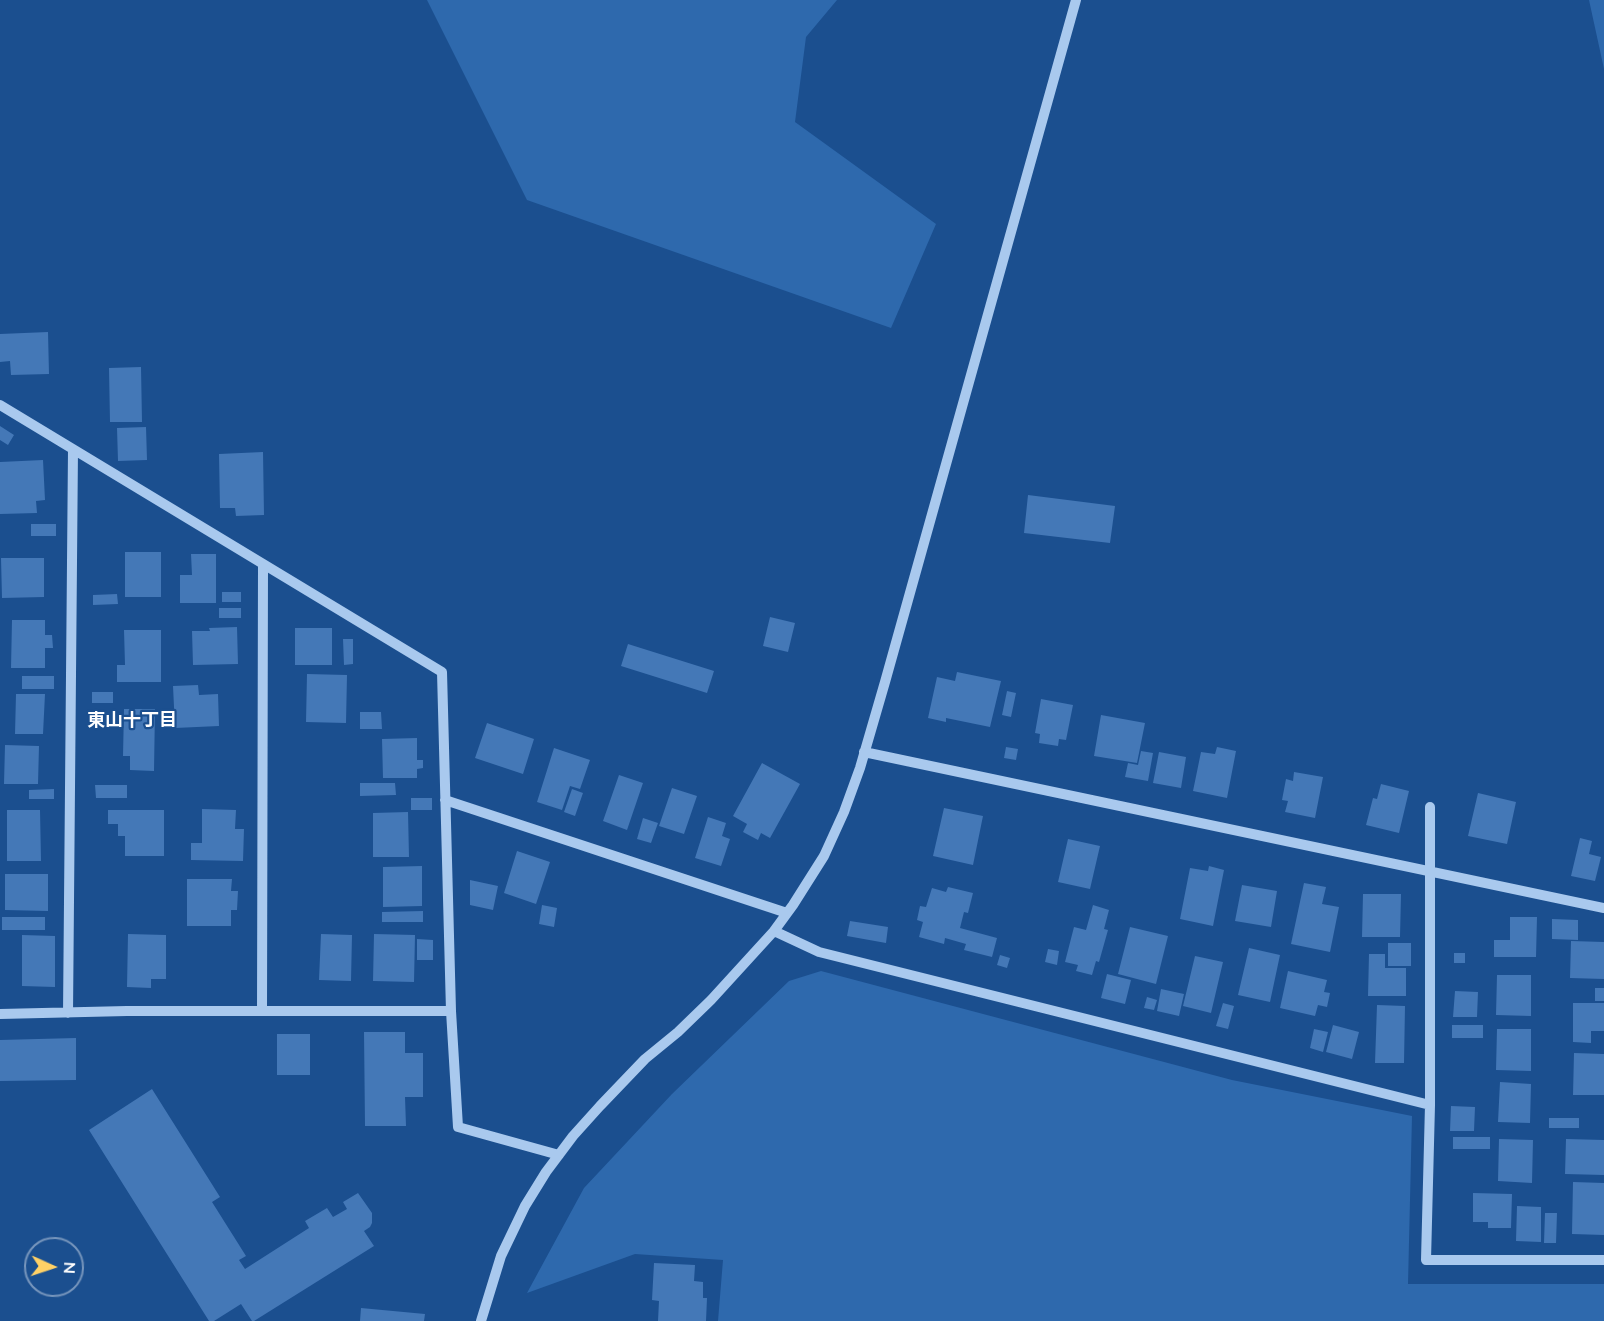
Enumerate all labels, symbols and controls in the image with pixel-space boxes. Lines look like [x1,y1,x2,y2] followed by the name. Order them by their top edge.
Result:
[87,710,177,732] district label: 東山十丁目
[24,1237,84,1297] north arrow
[60,1261,80,1274] text: N

